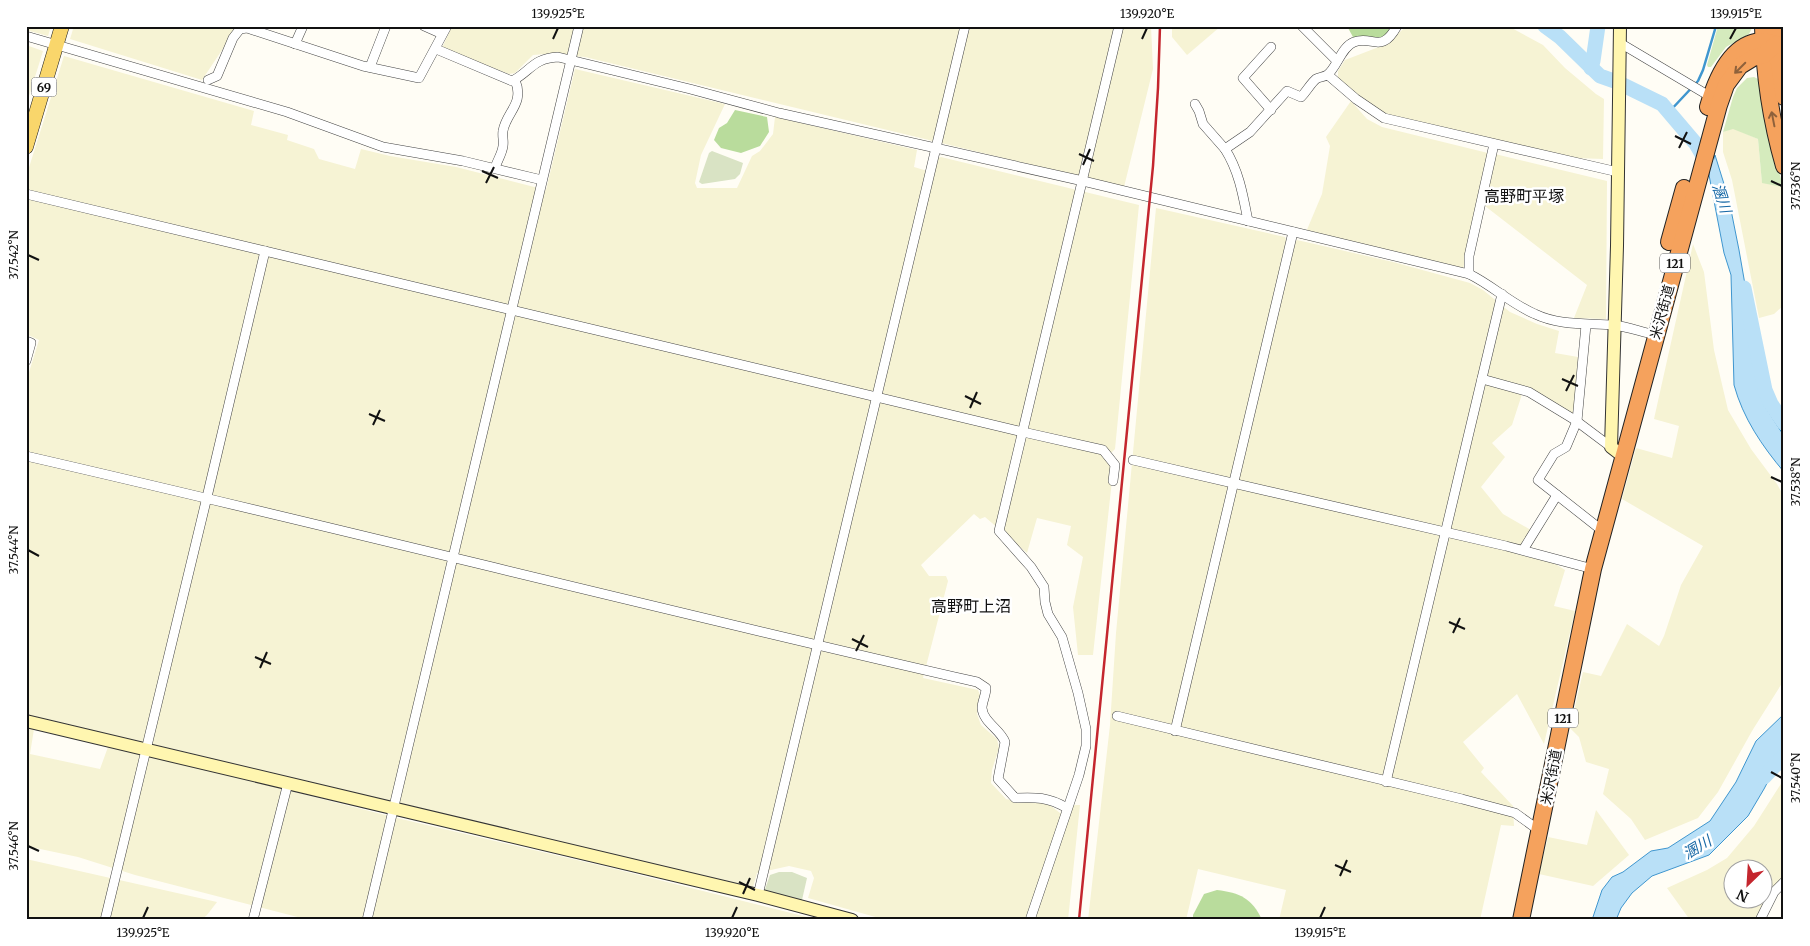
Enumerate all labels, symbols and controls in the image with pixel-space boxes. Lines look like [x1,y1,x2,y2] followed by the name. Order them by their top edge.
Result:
[532,6,585,21] text: 139.925°E
[1120,6,1174,21] text: 139.920°E
[1710,6,1762,21] text: 139.915°E
[1734,61,1746,74] one-way arrow
[32,77,56,96] road number: 69
[1768,111,1778,127] one-way arrow
[1788,161,1803,210] text: 37.536°N
[1708,181,1736,217] water label: 溷川
[1484,186,1564,206] district label: 高野町平塚
[6,230,21,280] text: 37.542°N
[1660,254,1690,272] road number: 121
[1646,283,1678,341] street label: 米沢街道
[1788,457,1803,507] text: 37.538°N
[6,525,21,575] text: 37.544°N
[931,596,1011,616] district label: 高野町上沼
[1548,708,1578,728] road number: 121
[1537,748,1565,806] street label: 米沢街道
[1788,752,1803,803] text: 37.540°N
[6,821,21,871] text: 37.546°N
[1679,830,1716,863] water label: 溷川
[1722,858,1772,908] north arrow
[1734,885,1751,906] text: N
[117,925,170,940] text: 139.925°E
[705,925,759,940] text: 139.920°E
[1294,925,1346,940] text: 139.915°E

